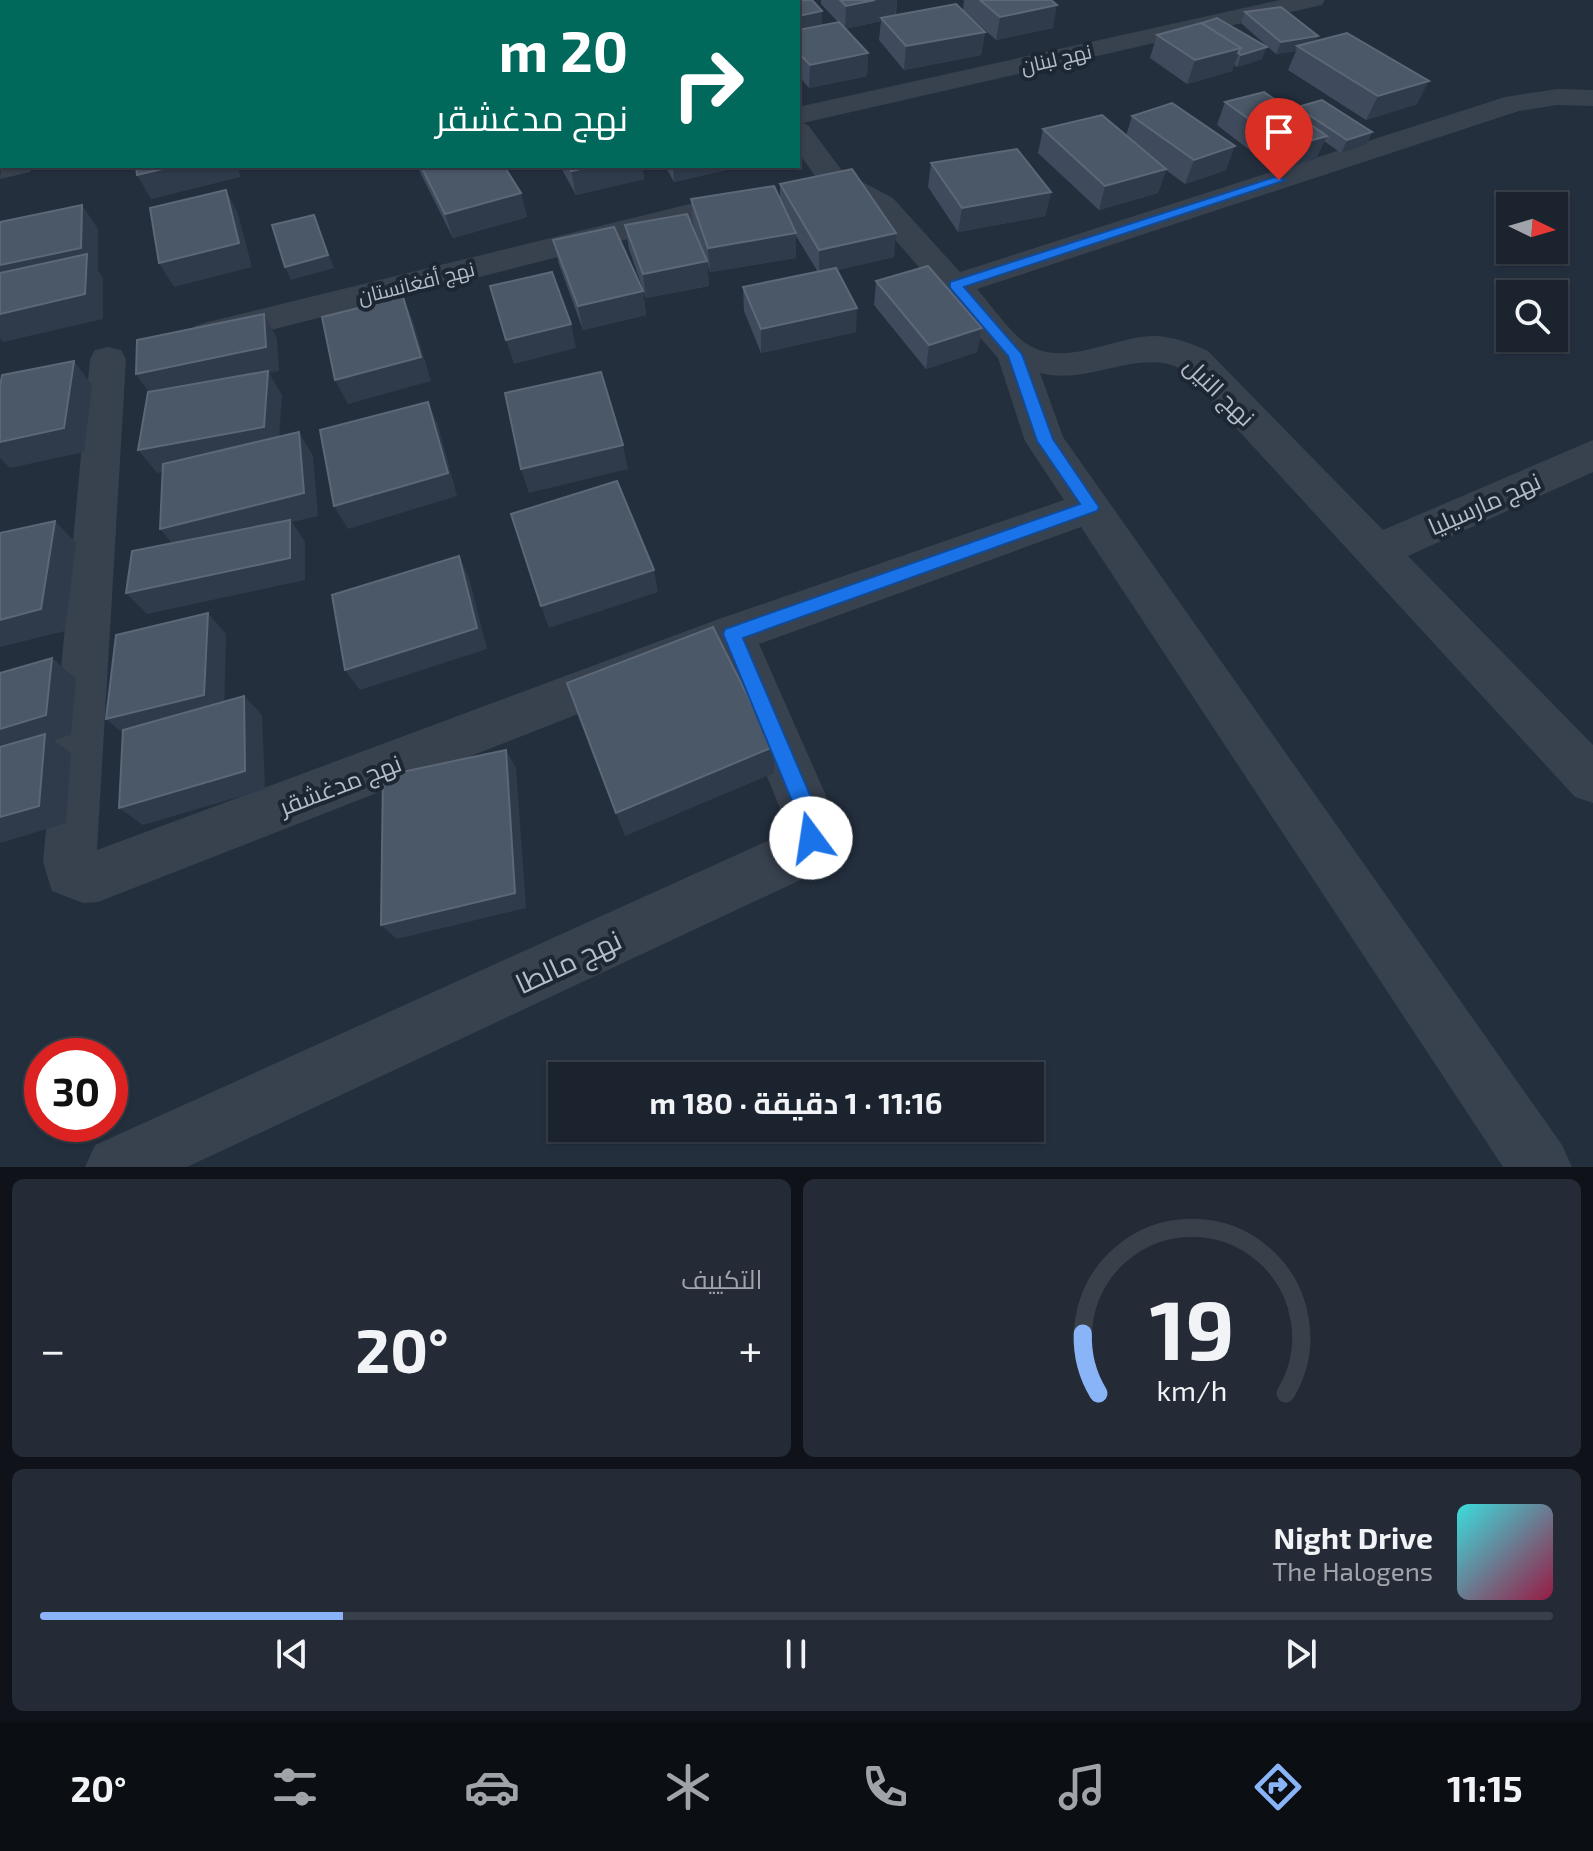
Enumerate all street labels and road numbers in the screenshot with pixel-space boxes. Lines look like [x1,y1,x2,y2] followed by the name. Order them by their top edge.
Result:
[1018,38,1094,81] street label: نهج لبنان
[355,256,478,311] street label: نهج أفغانستان
[1177,350,1261,434] street label: نهج النيل
[1423,465,1546,543] street label: نهج مارسيليا
[273,747,406,824] street label: نهج مدغشقر
[510,922,628,1003] street label: نهج مالطا

